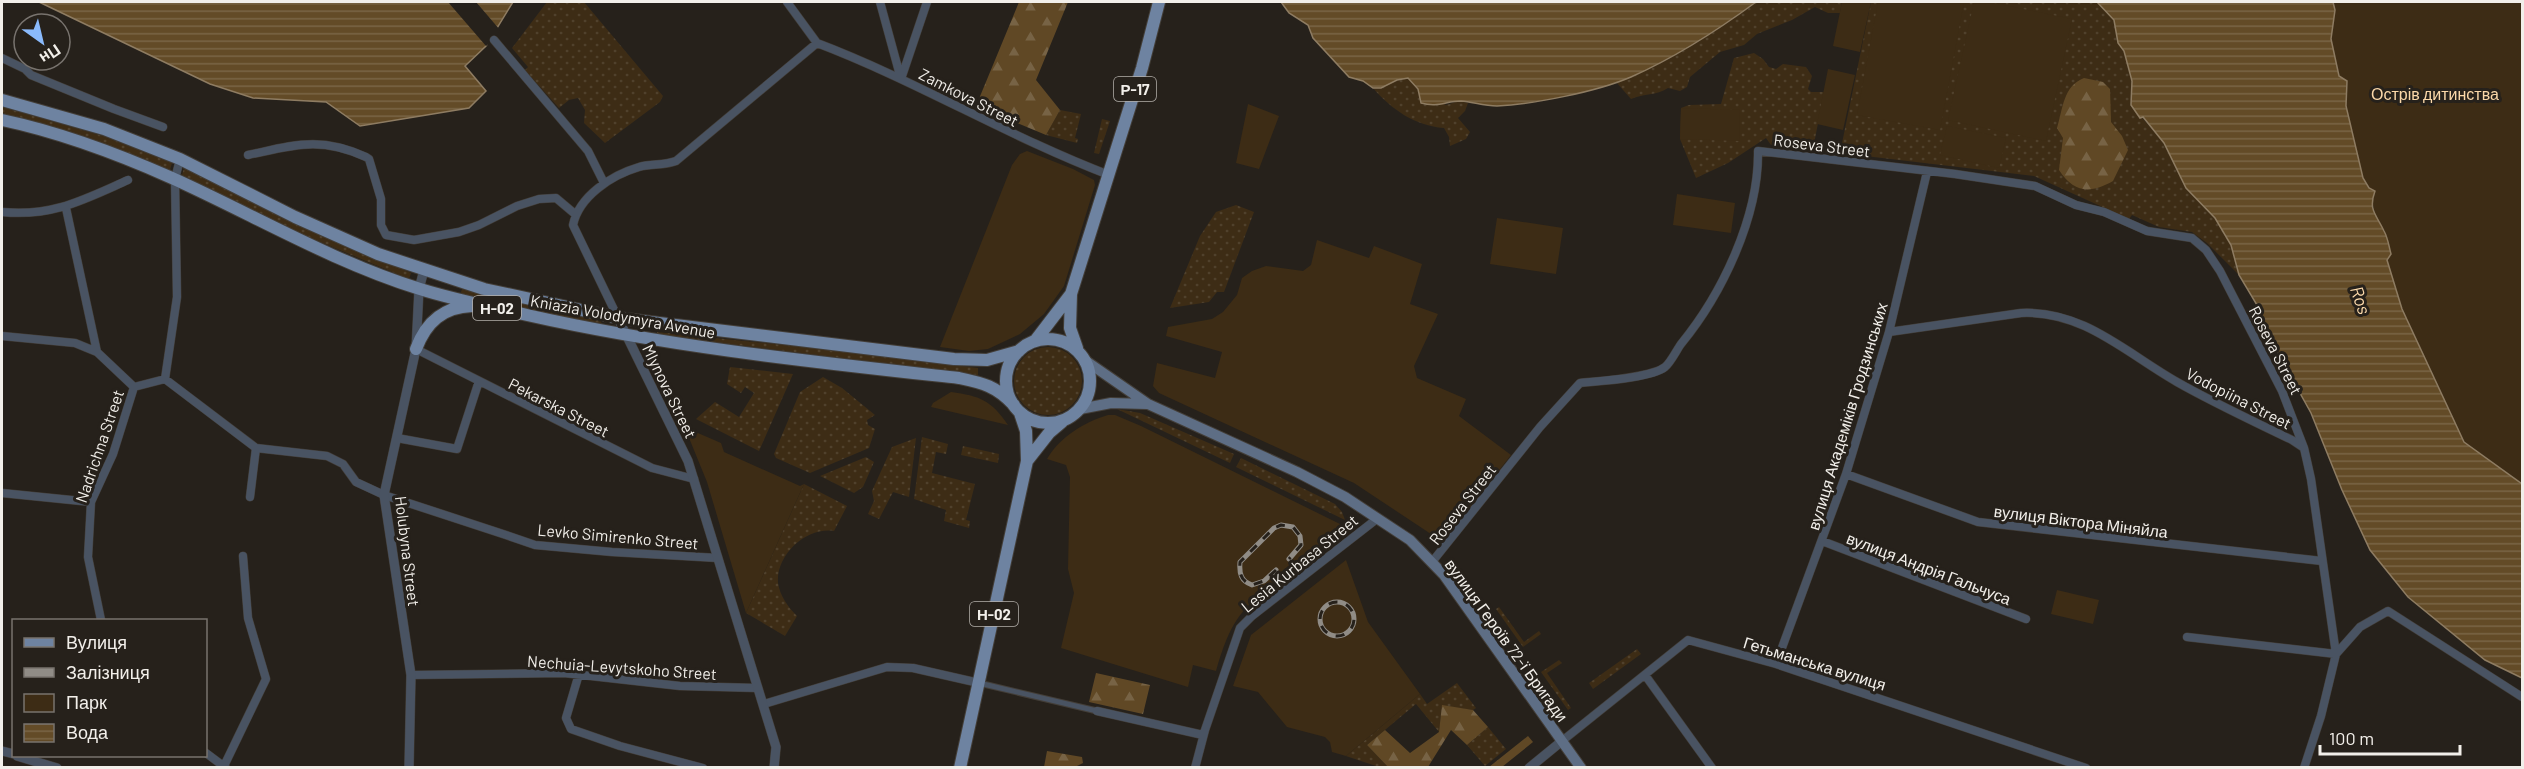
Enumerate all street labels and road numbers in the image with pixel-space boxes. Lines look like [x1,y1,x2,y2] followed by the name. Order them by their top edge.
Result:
[916,64,1022,130] street label: Zamkova Street
[1114,77,1156,101] road number: Р-17
[1773,130,1871,160] street label: Roseva Street
[529,290,717,342] street label: Kniazia Volodymyra Avenue
[473,296,521,320] road number: Н-02
[1803,300,1891,532] street label: вулиця Академіків Гродзинських
[2246,302,2306,398] street label: Roseva Street
[639,341,701,441] street label: Mlynova Street
[2183,363,2295,433] street label: Vodopiina Street
[506,374,612,440] street label: Pekarska Street
[71,387,127,505] street label: Nadrichna Street
[1425,460,1499,548] street label: Roseva Street
[392,495,424,607] street label: Holubyna Street
[1993,501,2169,541] street label: вулиця Віктора Міняйла
[1237,510,1361,616] street label: Lesia Kurbasa Street
[537,519,699,553] street label: Levko Simirenko Street
[1844,528,2014,608] street label: вулиця Андрія Гальчуса
[1442,555,1572,725] street label: вулиця Героїв 72-ї Бригади
[970,602,1018,626] road number: Н-02
[1741,632,1889,694] street label: Гетьманська вулиця
[527,651,717,683] street label: Nechuia-Levytskoho Street

